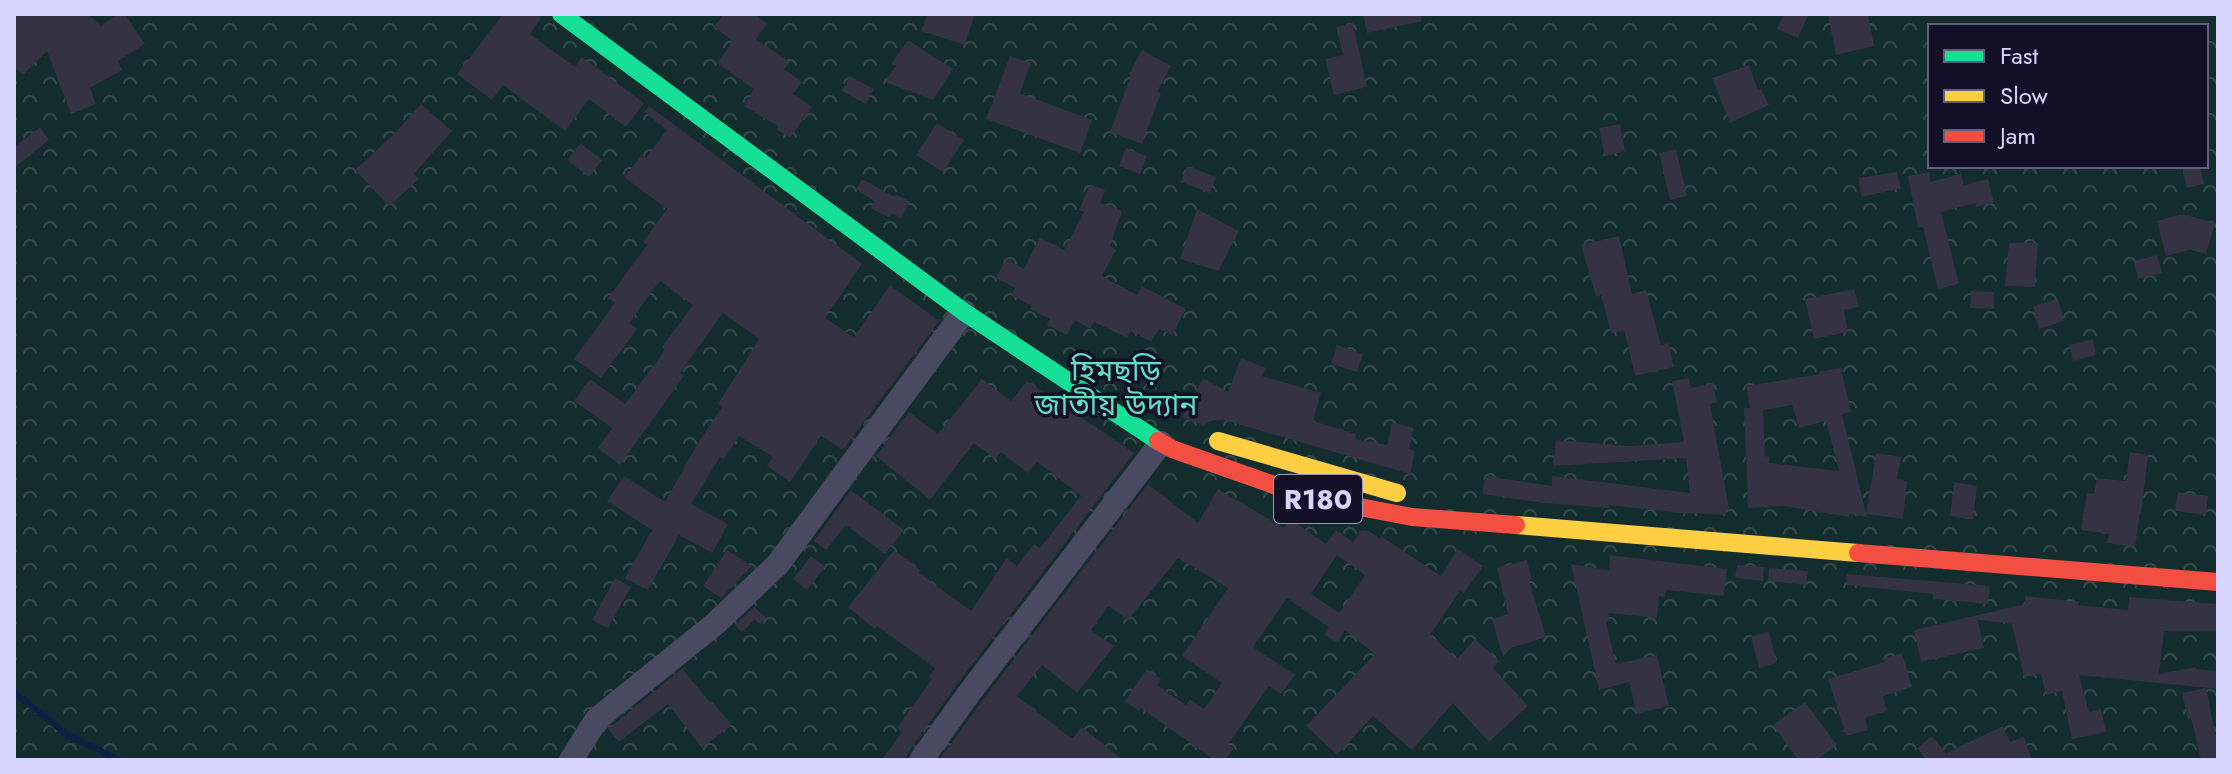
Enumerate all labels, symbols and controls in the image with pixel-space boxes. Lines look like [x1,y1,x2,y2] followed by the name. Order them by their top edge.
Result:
[1928,24,2208,168] legend
[2000,38,2038,73] text: Fast
[2000,78,2048,113] text: Slow
[1997,118,2036,153] text: Jam
[1034,349,1198,426] park label: হিমছড়ি জাতীয় উদ্যান
[1274,475,1362,523] road number: R180

